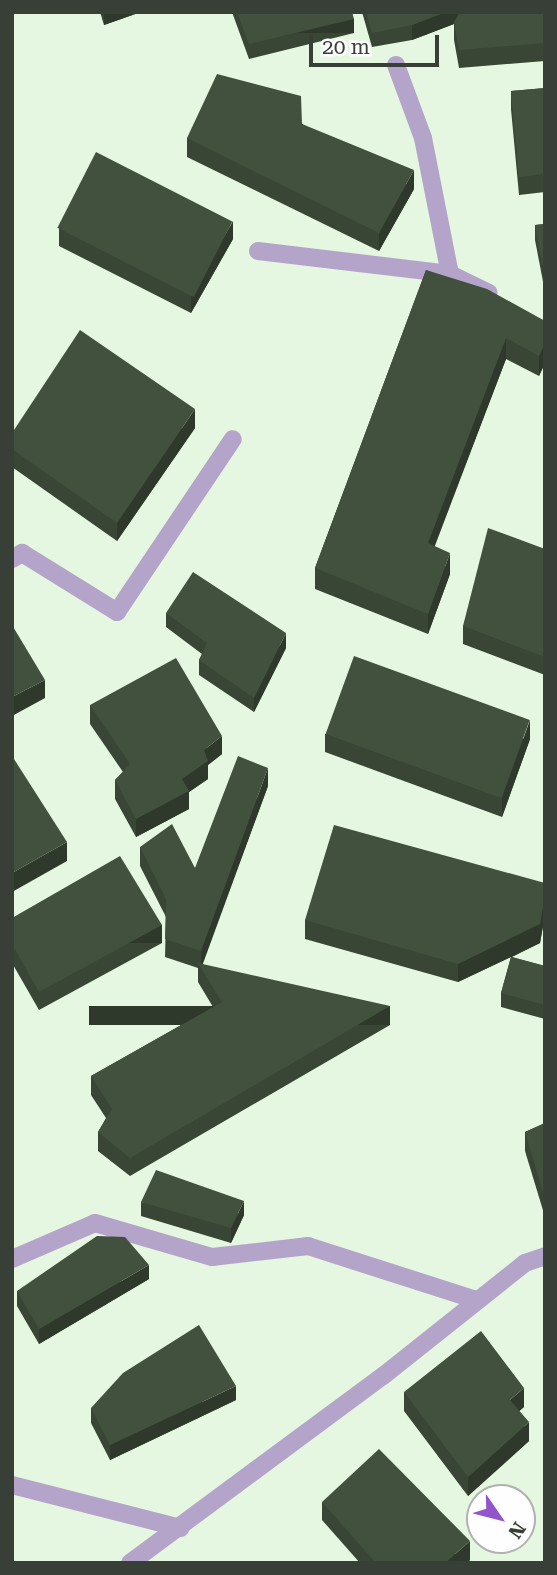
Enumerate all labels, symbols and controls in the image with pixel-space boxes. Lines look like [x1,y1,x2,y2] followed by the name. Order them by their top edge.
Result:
[312,21,442,65] scale bar
[322,35,370,59] text: 20 m
[466,1484,536,1554] north arrow
[503,1518,531,1543] text: N

